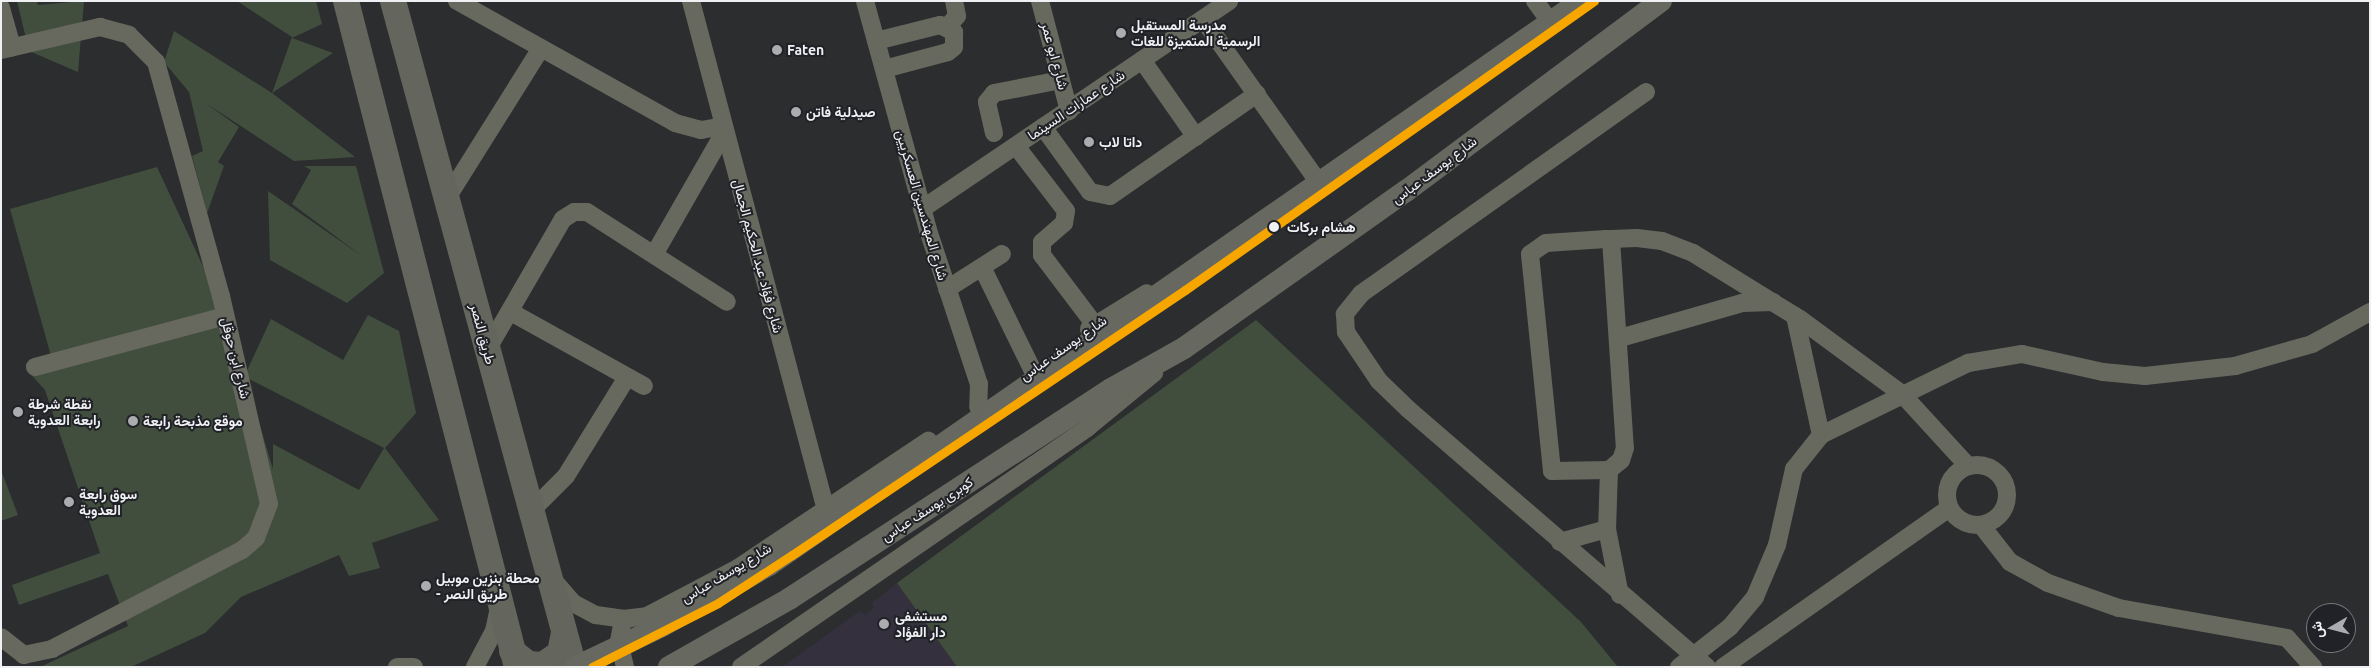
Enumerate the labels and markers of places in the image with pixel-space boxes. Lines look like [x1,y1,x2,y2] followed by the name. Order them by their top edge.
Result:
[1131,17,1260,49] place label: مدرسة المستقبل الرسمية المتميزة للغات
[1115,27,1127,39] marker: مدرسة المستقبل الرسمية المتميزة للغات
[787,42,824,58] place label: Faten
[771,44,783,56] marker: Faten
[806,104,876,120] place label: صيدلية فاتن
[790,106,802,118] marker: صيدلية فاتن
[1099,134,1142,150] place label: داتا لاب
[1083,136,1095,148] marker: داتا لاب
[1265,218,1283,236] marker: هشام بركات
[1287,219,1356,235] place label: هشام بركات
[28,396,101,428] place label: نقطة شرطة رابعة العدوية
[12,406,24,418] marker: نقطة شرطة رابعة العدوية
[143,413,243,429] place label: موقع مذبحة رابعة
[127,415,139,427] marker: موقع مذبحة رابعة
[79,486,137,518] place label: سوق رابعة العدوية
[63,496,75,508] marker: سوق رابعة العدوية
[436,570,540,602] place label: محطة بنزين موبيل - طريق النصر
[420,580,432,592] marker: محطة بنزين موبيل - طريق النصر
[895,608,947,640] place label: مستشفى دار الفؤاد
[877,617,891,631] marker: مستشفى دار الفؤاد

